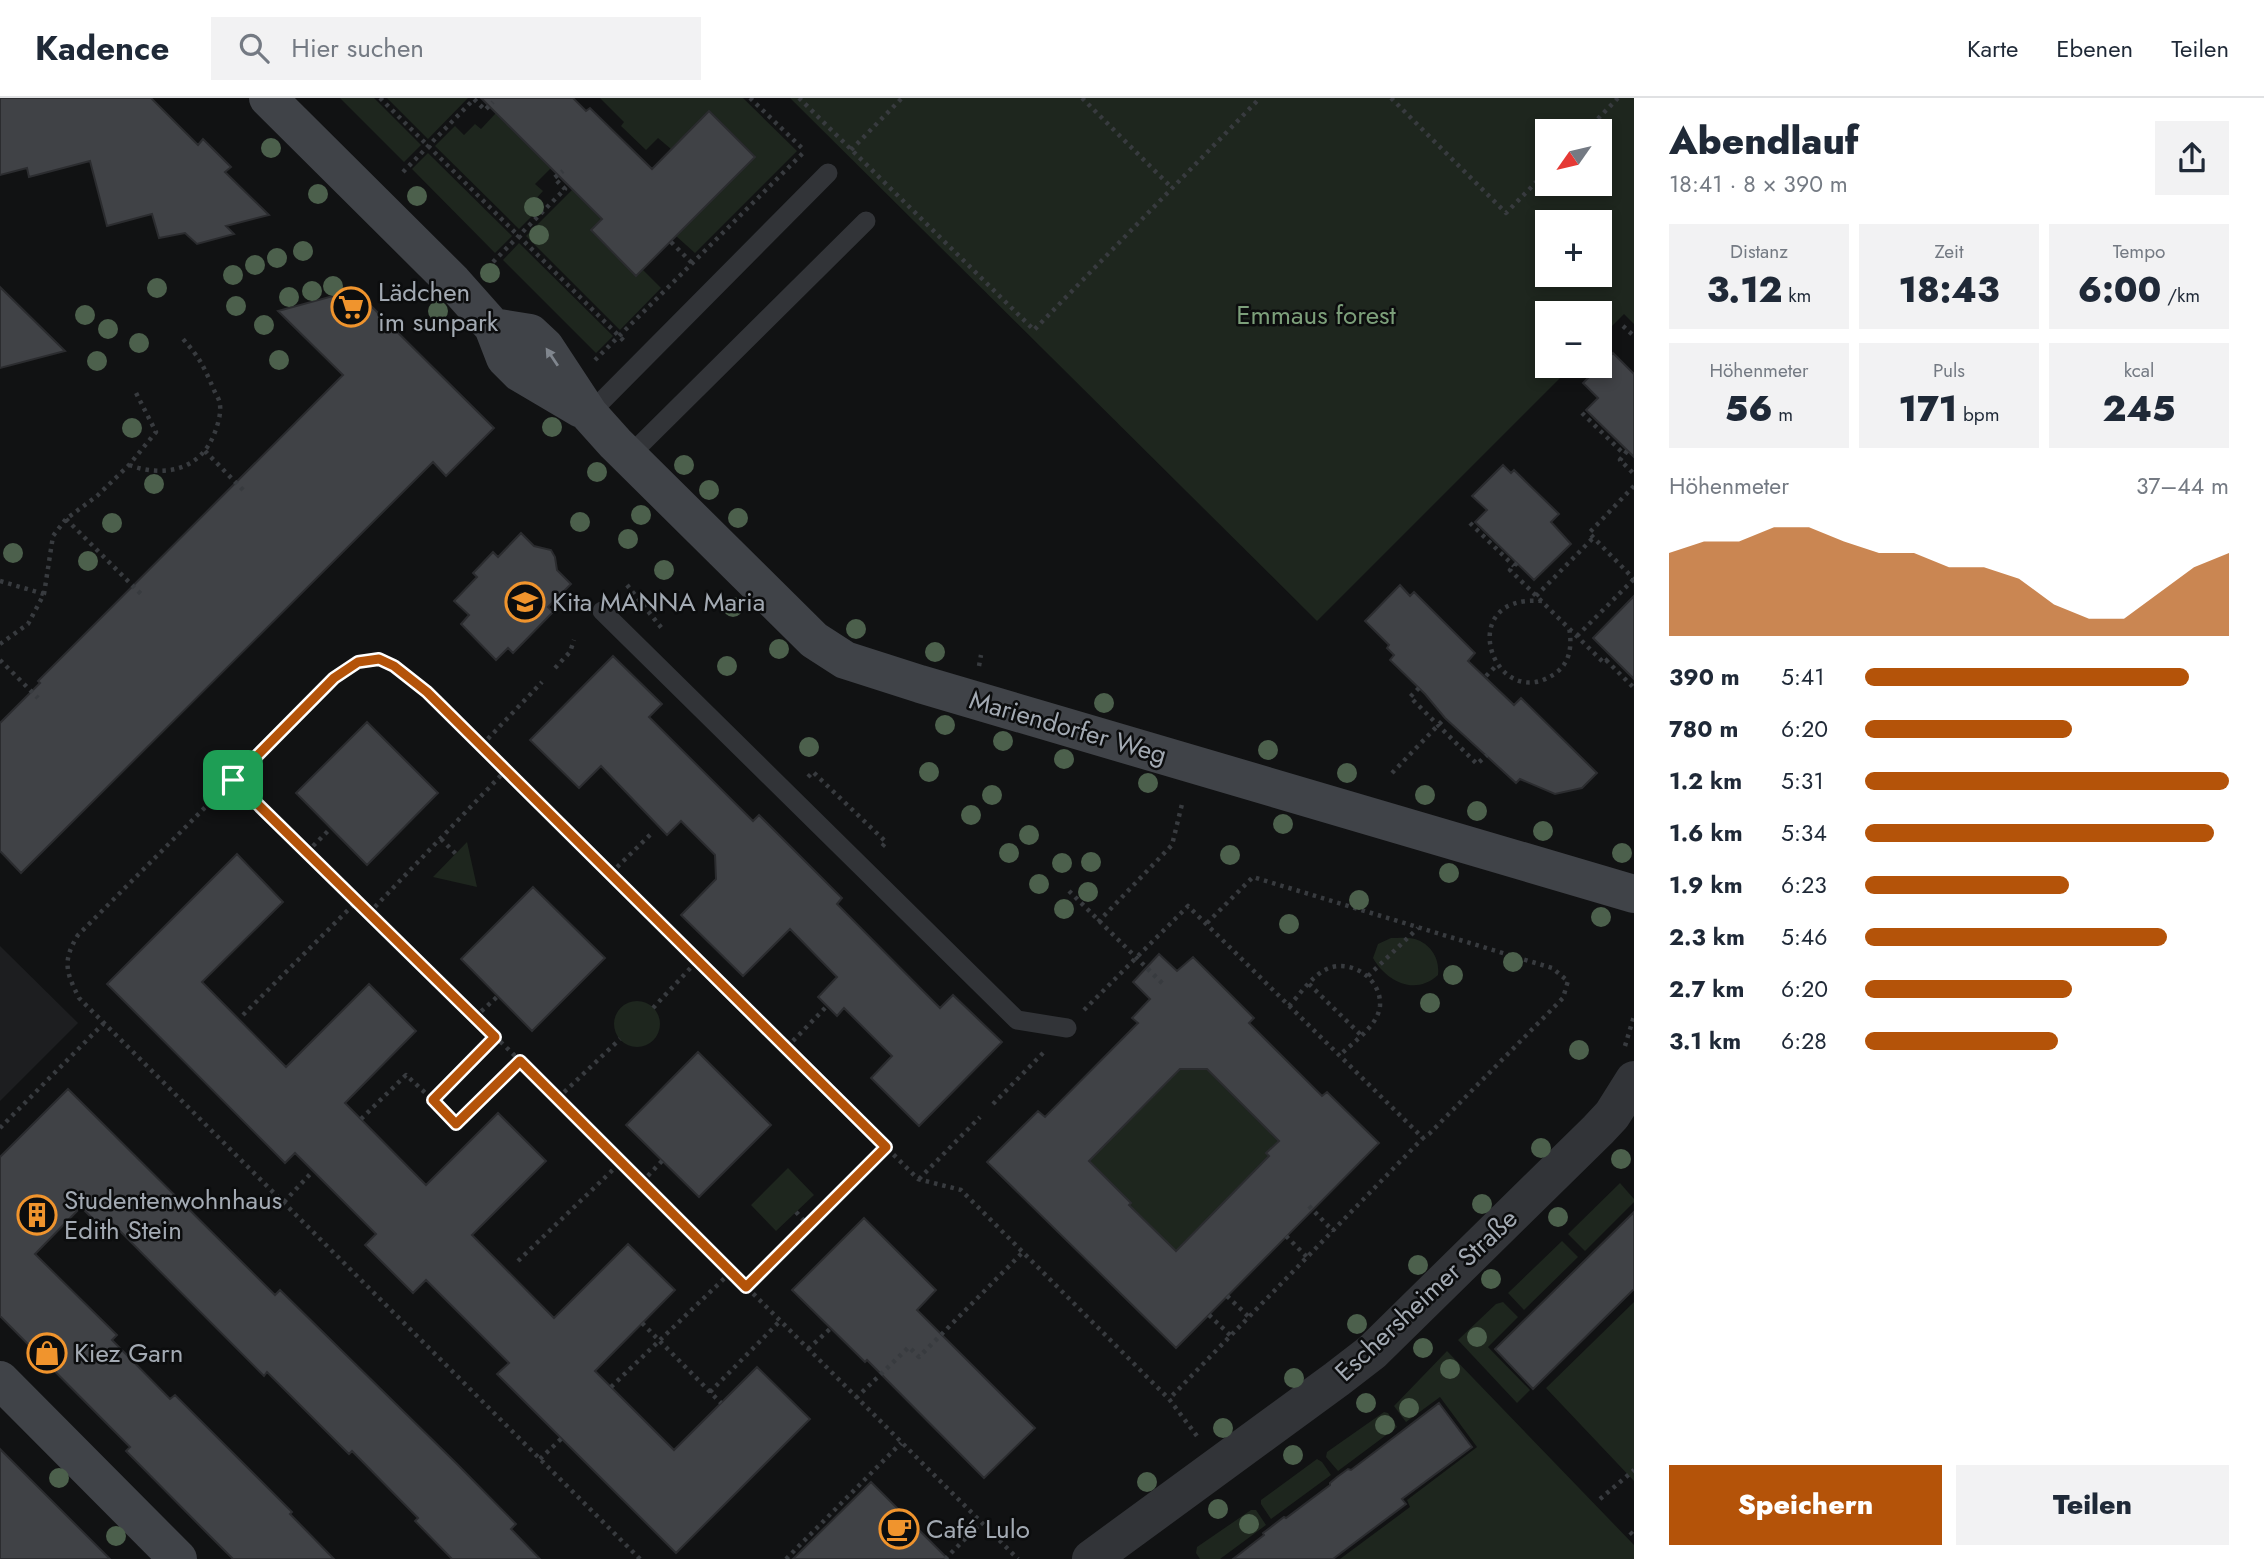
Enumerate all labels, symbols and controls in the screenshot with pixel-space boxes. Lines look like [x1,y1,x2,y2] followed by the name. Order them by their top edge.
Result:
[211,17,701,80] search box
[35,25,169,72] text: Kadence
[235,29,273,67] icon: search
[291,29,424,67] text: Hier suchen
[1967,31,2018,66] text: Karte
[2056,31,2133,66] text: Ebenen
[2171,31,2229,66] text: Teilen
[1669,113,1859,168] text: Abendlauf
[1535,119,1612,196] north arrow
[1535,119,1612,378] map controls
[2155,121,2229,195] button: share
[1669,167,1848,201] text: 18:41 · 8 × 390 m
[1535,210,1612,287] button: +
[1730,238,1788,265] text: Distanz
[1934,238,1964,265] text: Zeit
[2113,238,2165,265] text: Tempo
[1707,265,1782,315] text: 3.12
[1899,265,1999,315] text: 18:43
[2078,265,2161,315] text: 6:00
[378,273,499,341] place label: Lädchen im sunpark
[1782,282,1811,309] text: km
[2161,282,2200,309] text: /km
[330,286,372,328] supermarket icon: Lädchen im sunpark
[1236,296,1397,334] park label: Emmaus forest
[1535,301,1612,378] button: −
[545,347,558,367] one-way arrow
[1709,357,1809,384] text: Höhenmeter
[1933,357,1965,384] text: Puls
[2124,357,2154,384] text: kcal
[1725,384,1773,434] text: 56
[1899,384,1957,434] text: 171
[2103,384,2175,434] text: 245
[1773,401,1793,428] text: m
[1957,401,2000,428] text: bpm
[1669,469,1789,503] text: Höhenmeter
[2136,469,2229,503] text: 37–44 m
[504,581,546,623] school or university icon: Kita MANNA Maria
[552,583,765,621] place label: Kita MANNA Maria
[1669,660,1740,694] text: 390 m
[1781,660,1825,694] text: 5:41
[965,681,1171,773] street label: Mariendorfer Weg
[1669,712,1738,746] text: 780 m
[1781,712,1828,746] text: 6:20
[203,750,263,810] pin
[214,761,252,799] icon: arrive
[1669,764,1742,798] text: 1.2 km
[1781,764,1824,798] text: 5:31
[1669,816,1743,850] text: 1.6 km
[1781,816,1827,850] text: 5:34
[1669,868,1743,902] text: 1.9 km
[1781,868,1827,902] text: 6:23
[1669,920,1745,954] text: 2.3 km
[1781,920,1828,954] text: 5:46
[1669,972,1744,1006] text: 2.7 km
[1781,972,1828,1006] text: 6:20
[1669,1024,1741,1058] text: 3.1 km
[1781,1024,1827,1058] text: 6:28
[64,1181,282,1249] place label: Studentenwohnhaus Edith Stein
[16,1194,58,1236] building icon: Studentenwohnhaus Edith Stein
[1326,1200,1526,1390] street label: Eschersheimer Straße
[26,1332,68,1374] shop icon: Kiez Garn
[74,1334,183,1372] place label: Kiez Garn
[1669,1465,1942,1545] button: Speichern
[1956,1465,2229,1545] button: Teilen
[878,1508,920,1550] cafe icon: Café Lulo
[926,1510,1030,1548] place label: Café Lulo

